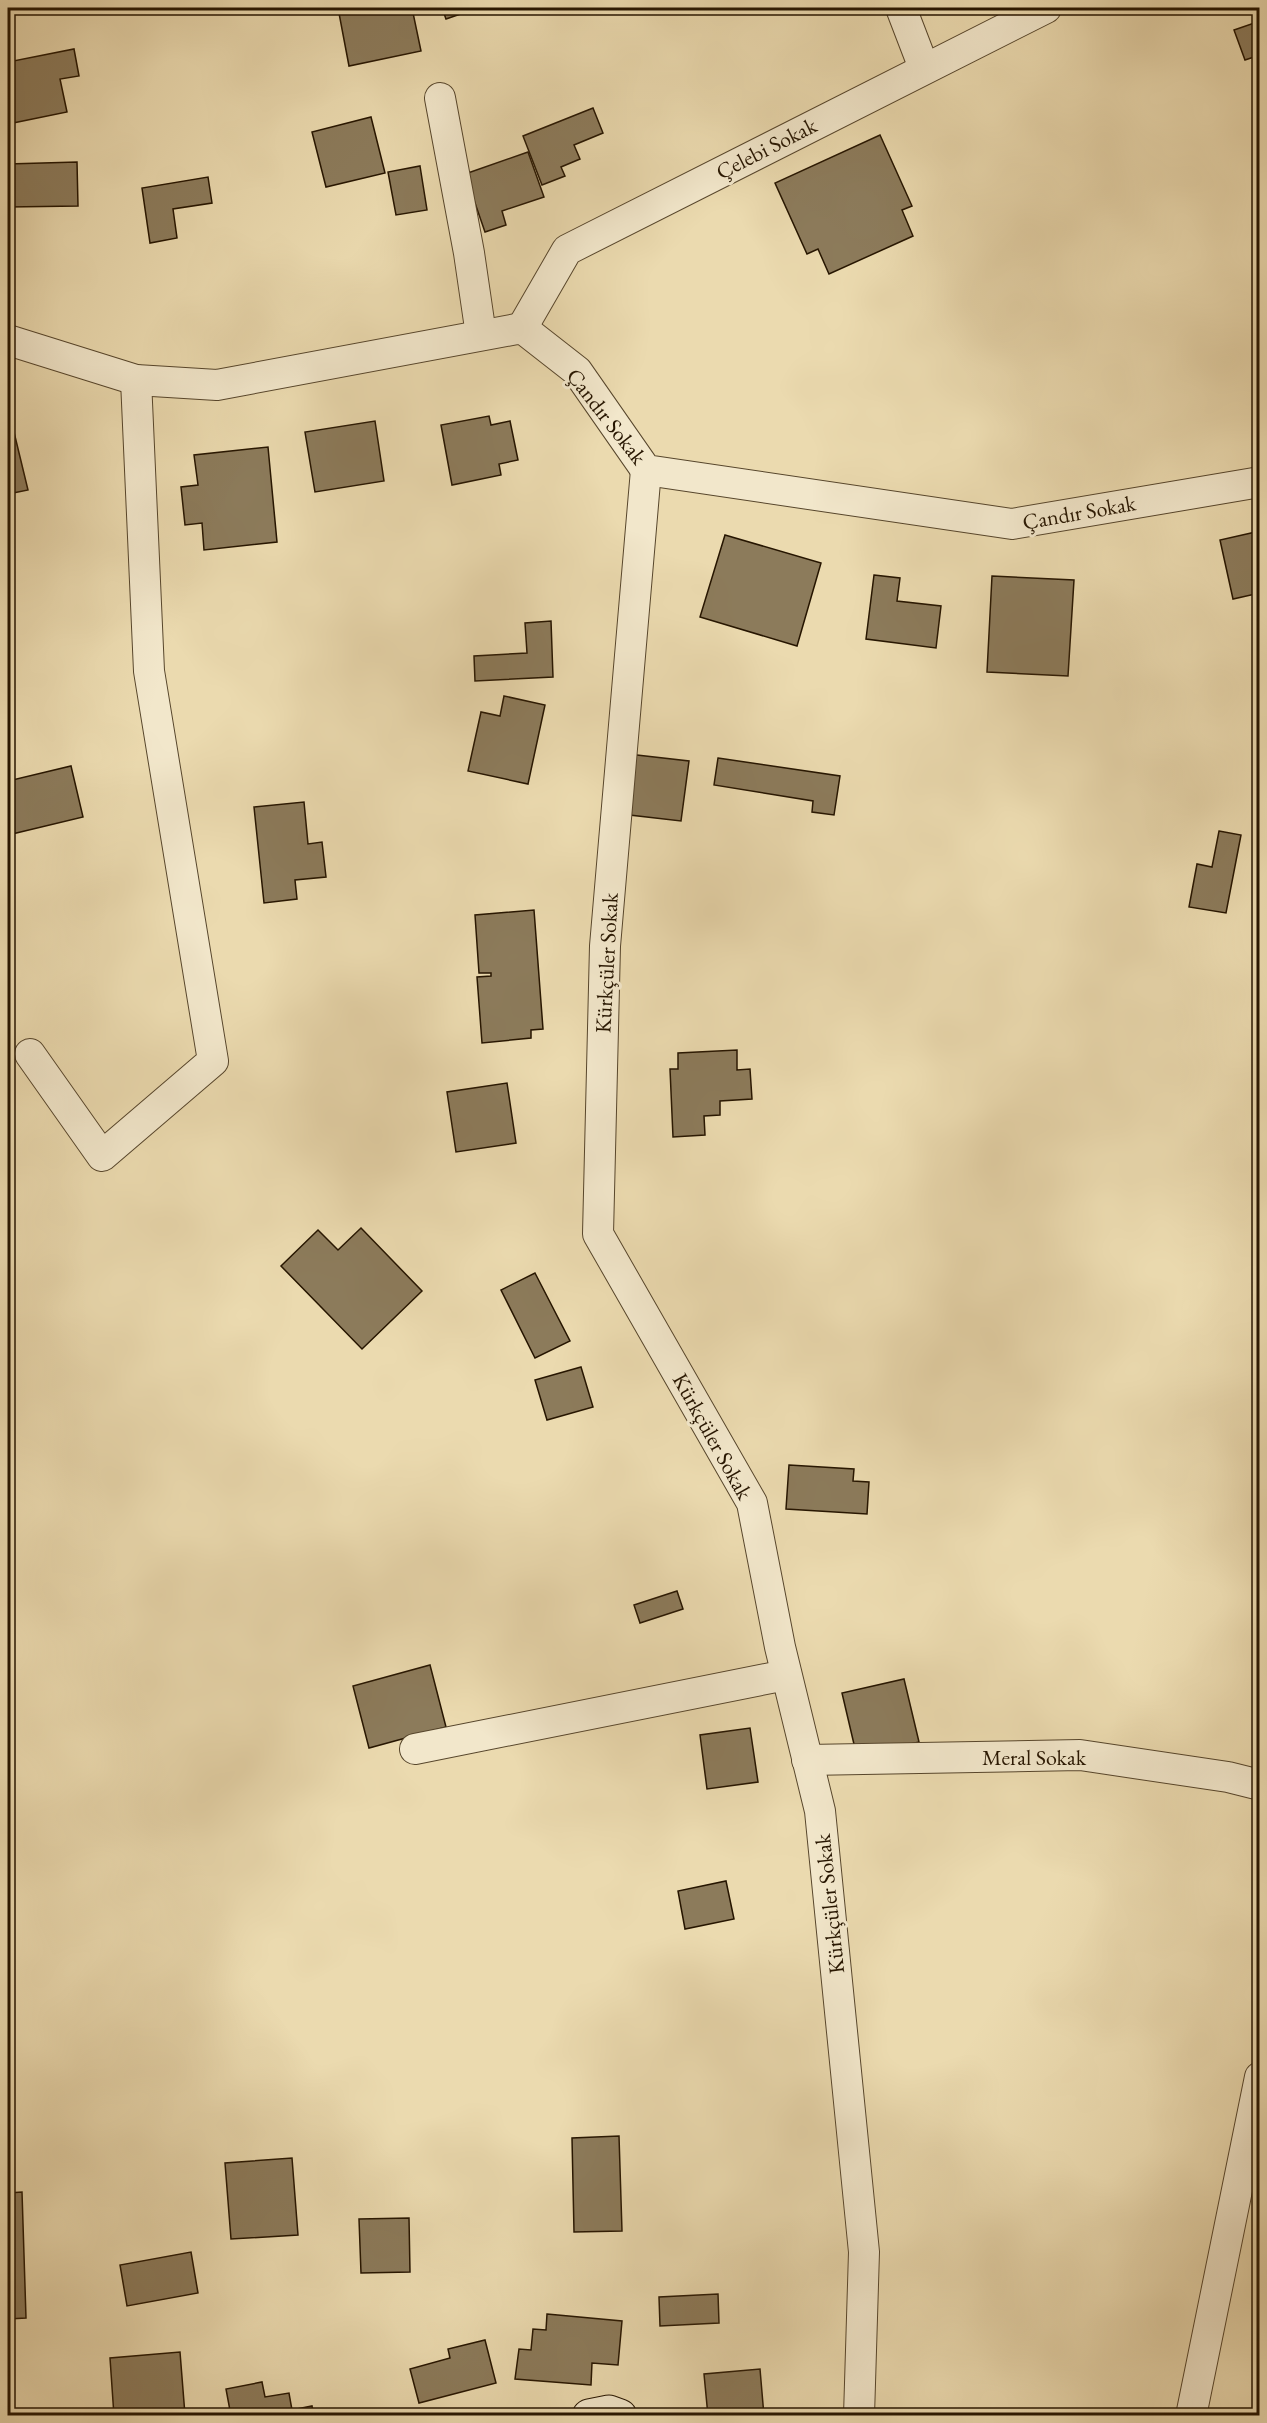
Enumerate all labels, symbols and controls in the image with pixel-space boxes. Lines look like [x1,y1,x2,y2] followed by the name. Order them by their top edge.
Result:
[711,110,822,186] street label: Çelebi Sokak
[560,362,654,471] street label: Çandır Sokak
[1020,488,1139,537] street label: Çandır Sokak
[588,891,625,1034] street label: Kürkçüler Sokak
[666,1368,760,1505] street label: Kürkçüler Sokak
[982,1743,1087,1772] street label: Meral Sokak
[808,1832,851,1975] street label: Kürkçüler Sokak

